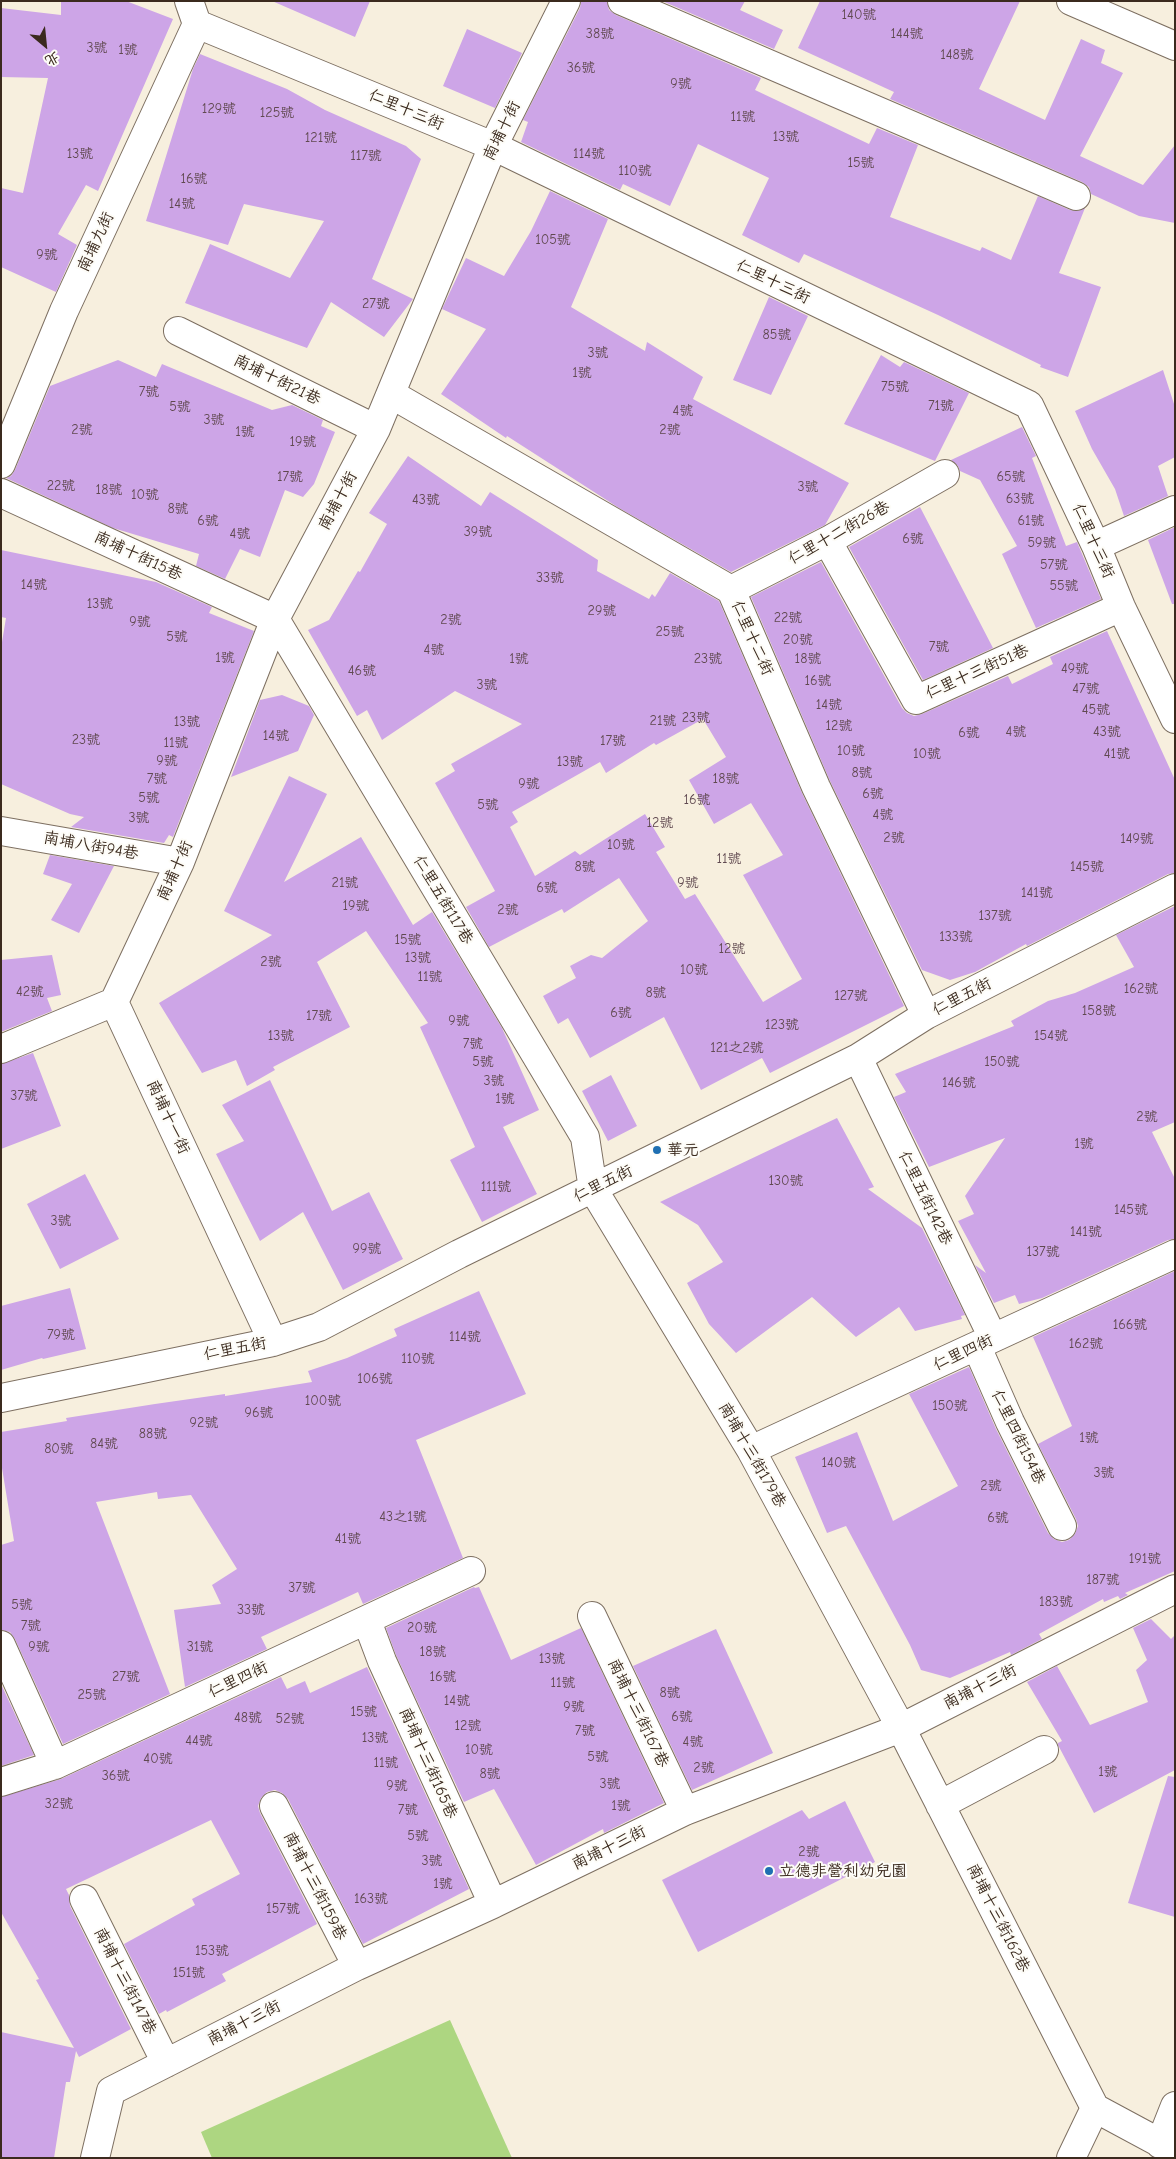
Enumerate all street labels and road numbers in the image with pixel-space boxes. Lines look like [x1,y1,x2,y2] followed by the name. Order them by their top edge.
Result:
[365,86,447,134] street label: 仁里十三街
[479,98,525,164] street label: 南埔十街
[74,209,118,275] street label: 南埔九街
[733,256,813,308] street label: 仁里十三街
[230,351,324,409] street label: 南埔十街21巷
[315,468,361,534] street label: 南埔十街
[785,497,893,569] street label: 仁里十二街26巷
[1068,501,1118,581] street label: 仁里十三街
[91,527,185,585] street label: 南埔十街15巷
[727,598,777,678] street label: 仁里十二街
[922,641,1032,703] street label: 仁里十三街51巷
[42,828,140,864] street label: 南埔八街94巷
[153,838,197,904] street label: 南埔十街
[409,852,477,948] street label: 仁里五街117巷
[929,974,995,1020] street label: 仁里五街
[142,1077,194,1157] street label: 南埔十一街
[894,1148,956,1248] street label: 仁里五街142巷
[570,1161,636,1207] street label: 仁里五街
[930,1331,996,1375] street label: 仁里四街
[202,1333,268,1365] street label: 仁里五街
[987,1387,1049,1487] street label: 仁里四街154巷
[714,1399,790,1511] street label: 南埔十三街179巷
[603,1656,673,1770] street label: 南埔十三街167巷
[205,1658,271,1702] street label: 仁里四街
[940,1660,1020,1714] street label: 南埔十三街
[395,1704,461,1822] street label: 南埔十三街165巷
[569,1822,649,1874] street label: 南埔十三街
[279,1828,351,1944] street label: 南埔十三街159巷
[962,1860,1034,1976] street label: 南埔十三街162巷
[90,1924,160,2038] street label: 南埔十三街147巷
[204,1996,284,2050] street label: 南埔十三街

